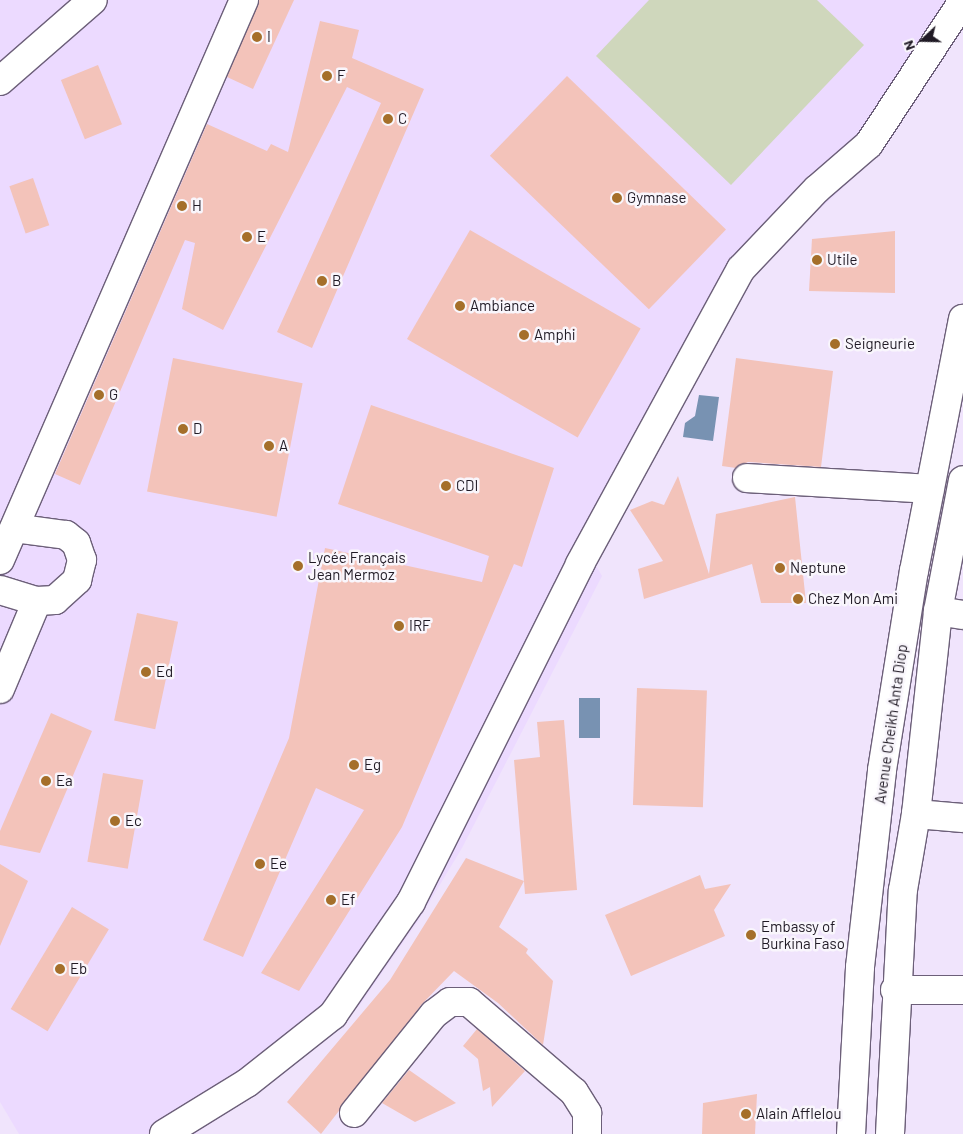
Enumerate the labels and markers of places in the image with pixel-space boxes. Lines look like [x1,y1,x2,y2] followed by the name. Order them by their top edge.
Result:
[267,28,271,46] place label: I
[251,31,263,43] marker: I
[337,67,346,85] place label: F
[321,70,333,82] marker: F
[398,110,407,128] place label: C
[382,113,394,125] marker: C
[627,189,686,207] place label: Gymnase
[611,192,623,204] marker: Gymnase
[192,197,202,215] place label: H
[176,200,188,212] marker: H
[257,228,266,246] place label: E
[241,231,253,243] marker: E
[827,251,857,269] place label: Utile
[811,254,823,266] marker: Utile
[332,272,341,290] place label: B
[316,275,328,287] marker: B
[470,297,535,315] place label: Ambiance
[454,300,466,312] marker: Ambiance
[534,326,576,344] place label: Amphi
[518,329,530,341] marker: Amphi
[845,335,915,353] place label: Seigneurie
[829,338,841,350] marker: Seigneurie
[109,386,118,404] place label: G
[93,389,105,401] marker: G
[193,420,202,438] place label: D
[177,423,189,435] marker: D
[279,437,288,455] place label: A
[263,440,275,452] marker: A
[456,477,478,495] place label: CDI
[440,480,452,492] marker: CDI
[308,548,406,583] place label: Lycée Français Jean Mermoz
[790,559,846,577] place label: Neptune
[292,560,304,572] marker: Lycée Français Jean Mermoz
[774,562,786,574] marker: Neptune
[808,590,898,608] place label: Chez Mon Ami
[792,593,804,605] marker: Chez Mon Ami
[409,617,431,635] place label: IRF
[393,620,405,632] marker: IRF
[156,663,173,681] place label: Ed
[140,666,152,678] marker: Ed
[364,756,381,774] place label: Eg
[348,759,360,771] marker: Eg
[56,772,73,790] place label: Ea
[40,775,52,787] marker: Ea
[125,812,142,830] place label: Ec
[109,815,121,827] marker: Ec
[270,855,287,873] place label: Ee
[254,858,266,870] marker: Ee
[341,891,355,909] place label: Ef
[325,894,337,906] marker: Ef
[761,917,845,952] place label: Embassy of Burkina Faso
[745,929,757,941] marker: Embassy of Burkina Faso
[70,960,87,978] place label: Eb
[54,963,66,975] marker: Eb
[756,1105,841,1123] place label: Alain Afflelou
[740,1108,752,1120] marker: Alain Afflelou

